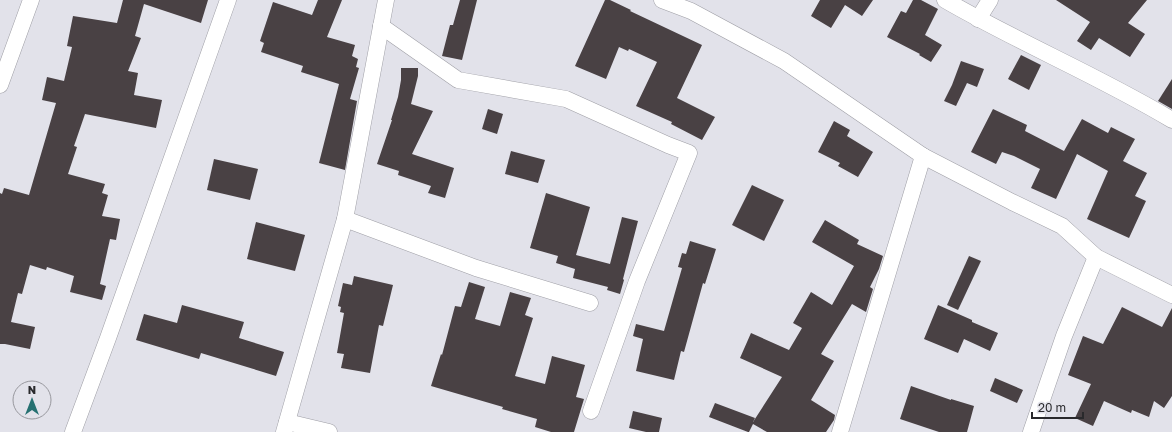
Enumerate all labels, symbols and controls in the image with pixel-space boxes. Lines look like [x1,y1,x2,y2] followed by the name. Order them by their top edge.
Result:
[12,380,52,420] north arrow
[28,383,36,396] text: N
[1032,394,1083,420] scale bar
[1038,400,1066,415] text: 20 m

